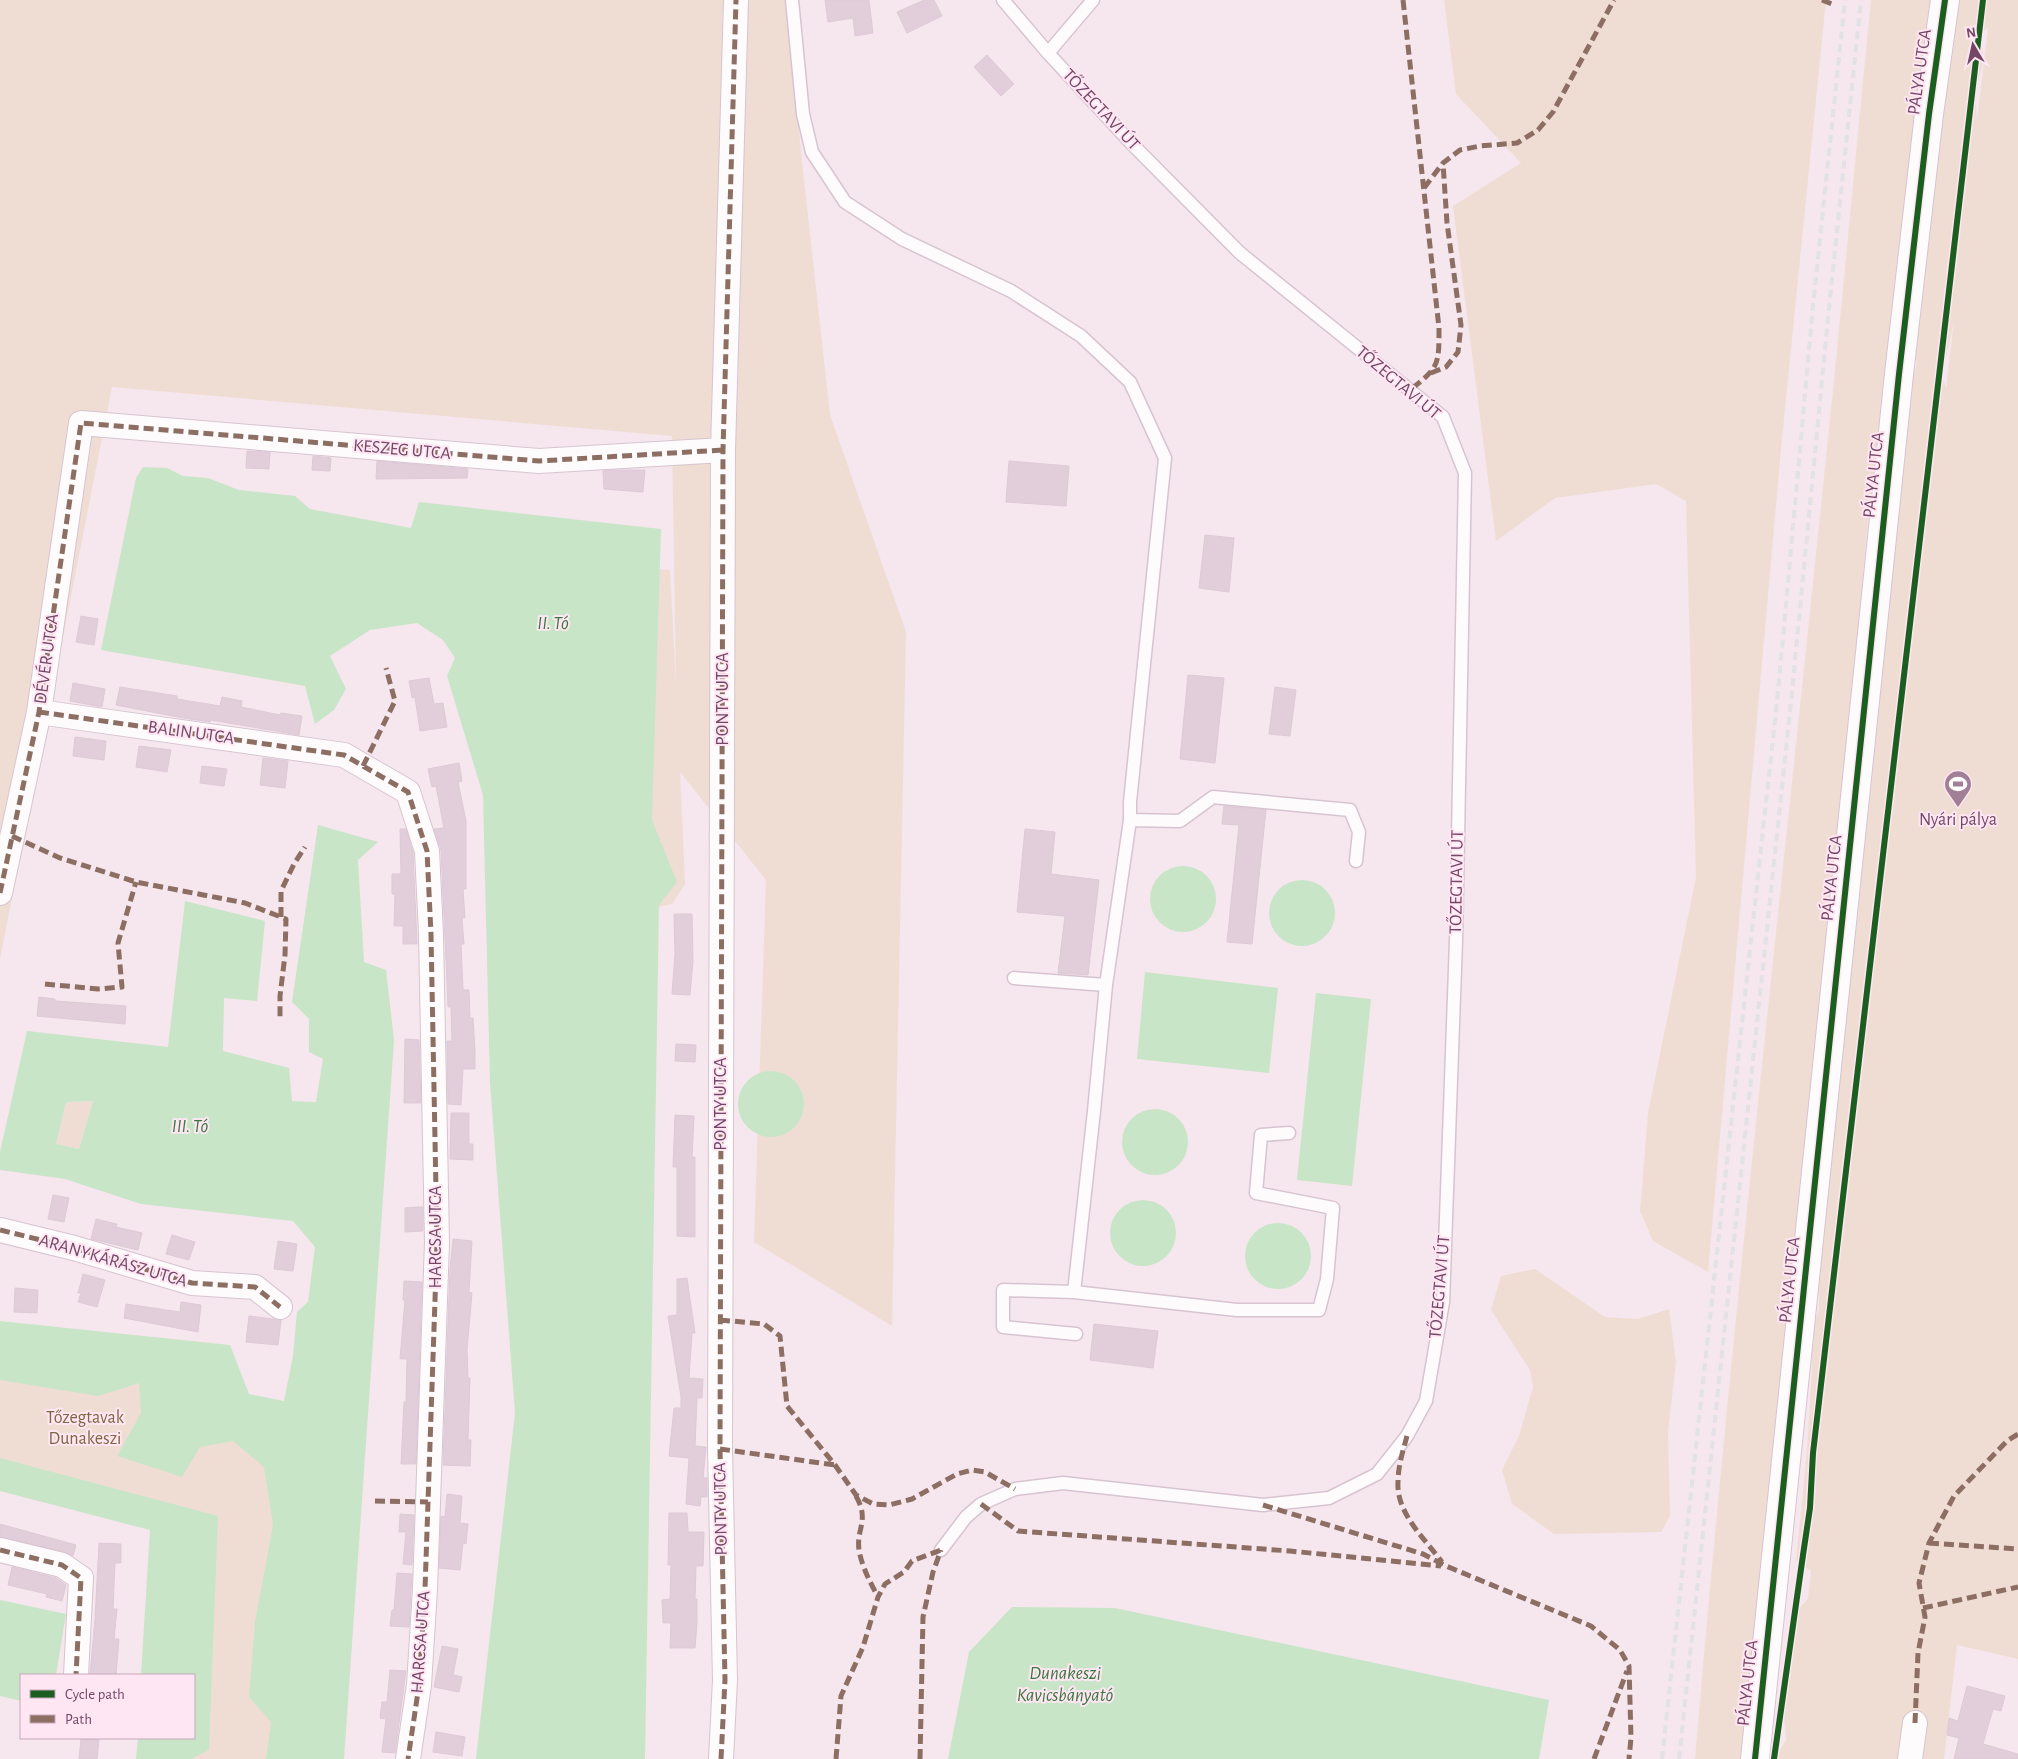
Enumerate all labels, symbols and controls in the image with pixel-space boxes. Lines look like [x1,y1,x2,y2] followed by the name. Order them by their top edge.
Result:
[1948,20,1998,70] north arrow
[1965,25,1977,41] text: N
[1902,27,1935,116] street label: PÁLYA UTCA
[1059,64,1145,154] street label: TŐZEGTAVI ÚT
[1352,340,1446,423] street label: TŐZEGTAVI ÚT
[1858,430,1888,519] street label: PÁLYA UTCA
[352,437,452,463] street label: KESZEG UTCA
[29,612,62,705] street label: DÉVÉR UTCA
[537,614,569,633] water label: II. Tó
[714,652,732,746] street label: PONTY UTCA
[147,718,236,748] street label: BALIN UTCA
[1943,769,1973,808] sports icon: Nyári pálya
[1919,811,1997,829] place label: Nyári pálya
[1444,830,1467,934] street label: TŐZEGTAVI ÚT
[1816,833,1846,922] street label: PÁLYA UTCA
[712,1057,730,1151] street label: PONTY UTCA
[172,1117,208,1136] water label: III. Tó
[427,1185,445,1288] street label: HARCSA UTCA
[37,1228,191,1291] street label: ARANYKÁRÁSZ UTCA
[1424,1234,1454,1340] street label: TŐZEGTAVI ÚT
[1774,1235,1804,1324] street label: PÁLYA UTCA
[46,1409,125,1448] park label: Tőzegtavak Dunakeszi
[711,1462,731,1556] street label: PONTY UTCA
[408,1589,434,1694] street label: HARCSA UTCA
[1732,1638,1762,1727] street label: PÁLYA UTCA
[1017,1664,1114,1705] water label: Dunakeszi Kavicsbányató
[20,1674,195,1739] legend
[65,1687,125,1702] text: Cycle path
[65,1712,92,1727] text: Path

